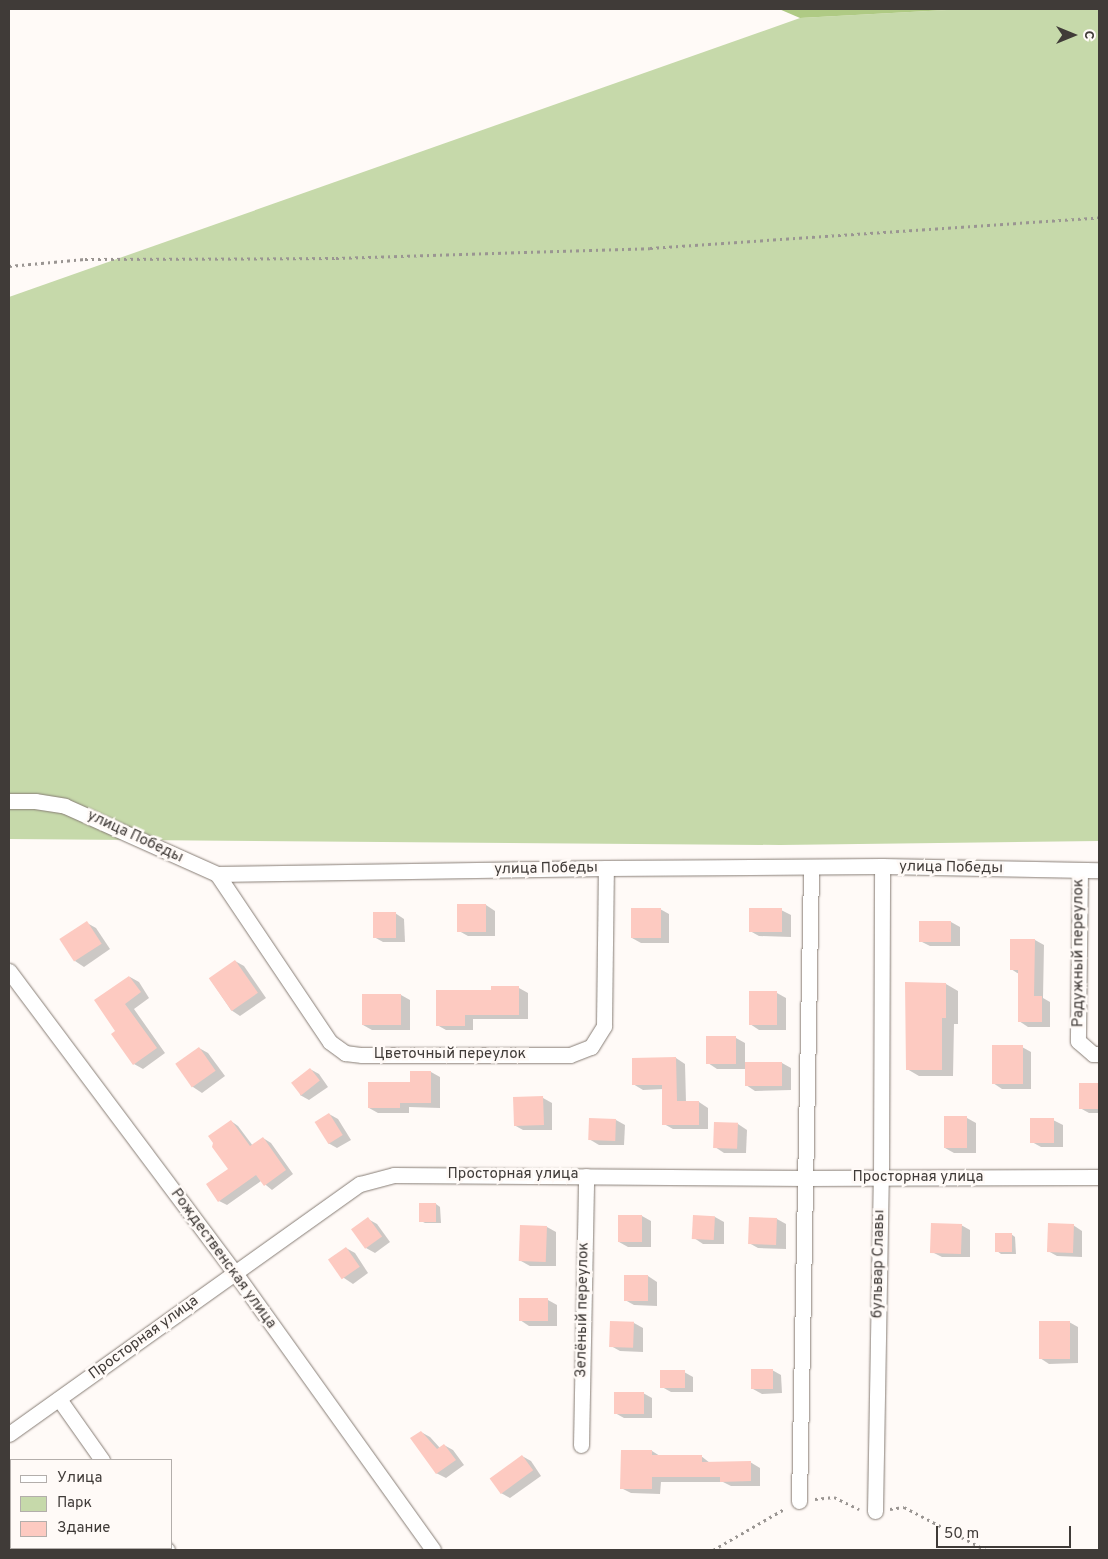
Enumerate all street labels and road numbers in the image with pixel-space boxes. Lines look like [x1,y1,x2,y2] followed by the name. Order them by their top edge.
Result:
[84,807,186,867] street label: улица Победы
[899,858,1003,878] street label: улица Победы
[494,859,598,879] street label: улица Победы
[1070,879,1088,1027] street label: Радужный переулок
[374,1046,526,1064] street label: Цветочный переулок
[448,1166,578,1184] street label: Просторная улица
[853,1169,983,1187] street label: Просторная улица
[166,1186,280,1332] street label: Рождественская улица
[869,1210,889,1318] street label: бульвар Славы
[573,1242,593,1378] street label: Зелёный переулок
[86,1292,202,1384] street label: Просторная улица

